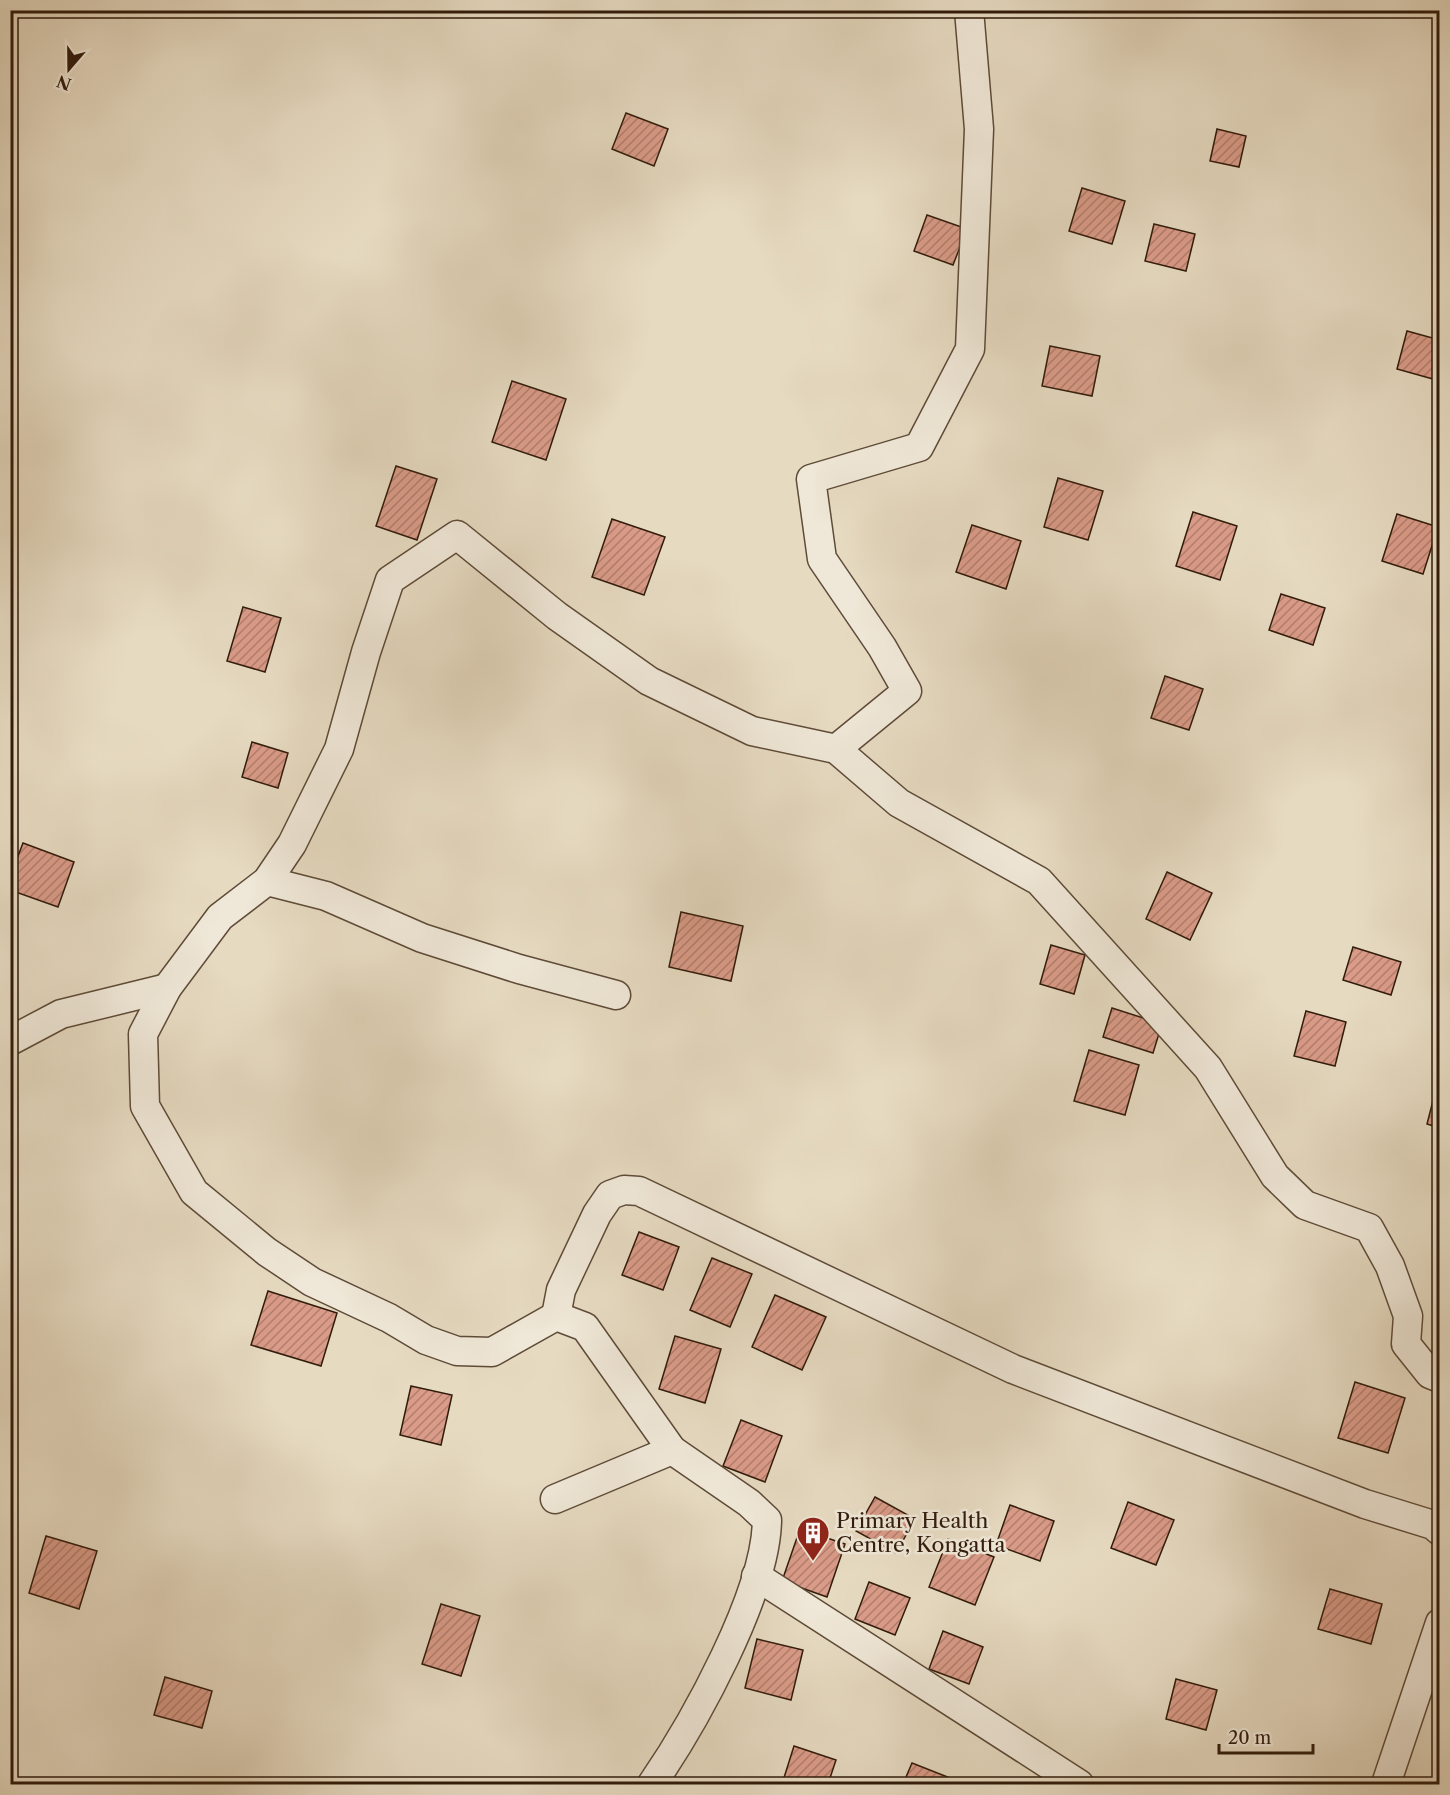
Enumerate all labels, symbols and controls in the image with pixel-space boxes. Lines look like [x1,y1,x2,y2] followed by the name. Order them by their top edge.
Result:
[39,39,99,99] north arrow
[54,71,74,95] text: N
[836,1508,1007,1557] place label: Primary Health Centre, Kongatta
[795,1515,831,1562] building icon: Primary Health Centre, Kongatta
[1219,1717,1314,1755] scale bar
[1228,1727,1272,1749] text: 20 m

